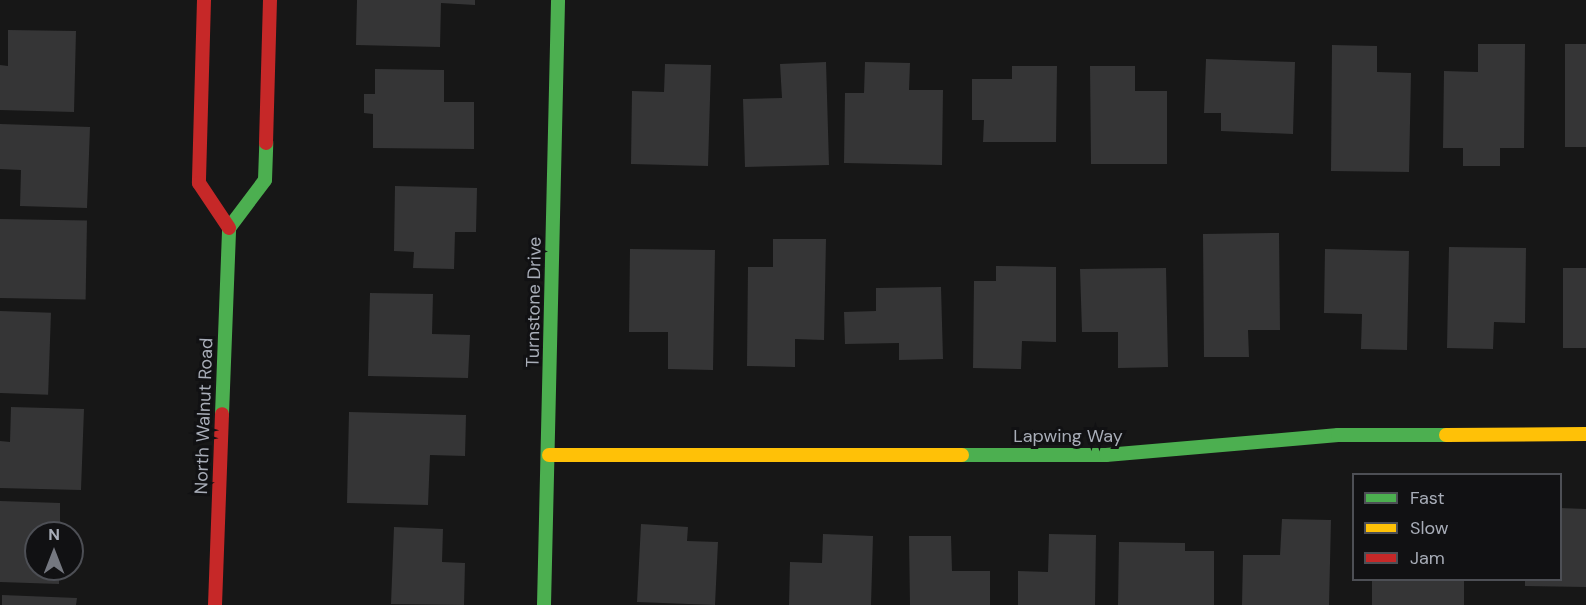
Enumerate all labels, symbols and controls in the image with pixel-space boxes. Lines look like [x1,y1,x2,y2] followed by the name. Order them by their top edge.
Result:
[522,237,546,367] street label: Turnstone Drive
[190,337,218,495] street label: North Walnut Road
[1013,425,1123,447] street label: Lapwing Way
[1352,473,1562,581] legend
[1410,486,1445,510] text: Fast
[1410,516,1449,540] text: Slow
[24,521,84,581] north arrow
[48,524,60,545] text: N
[1410,546,1445,570] text: Jam

